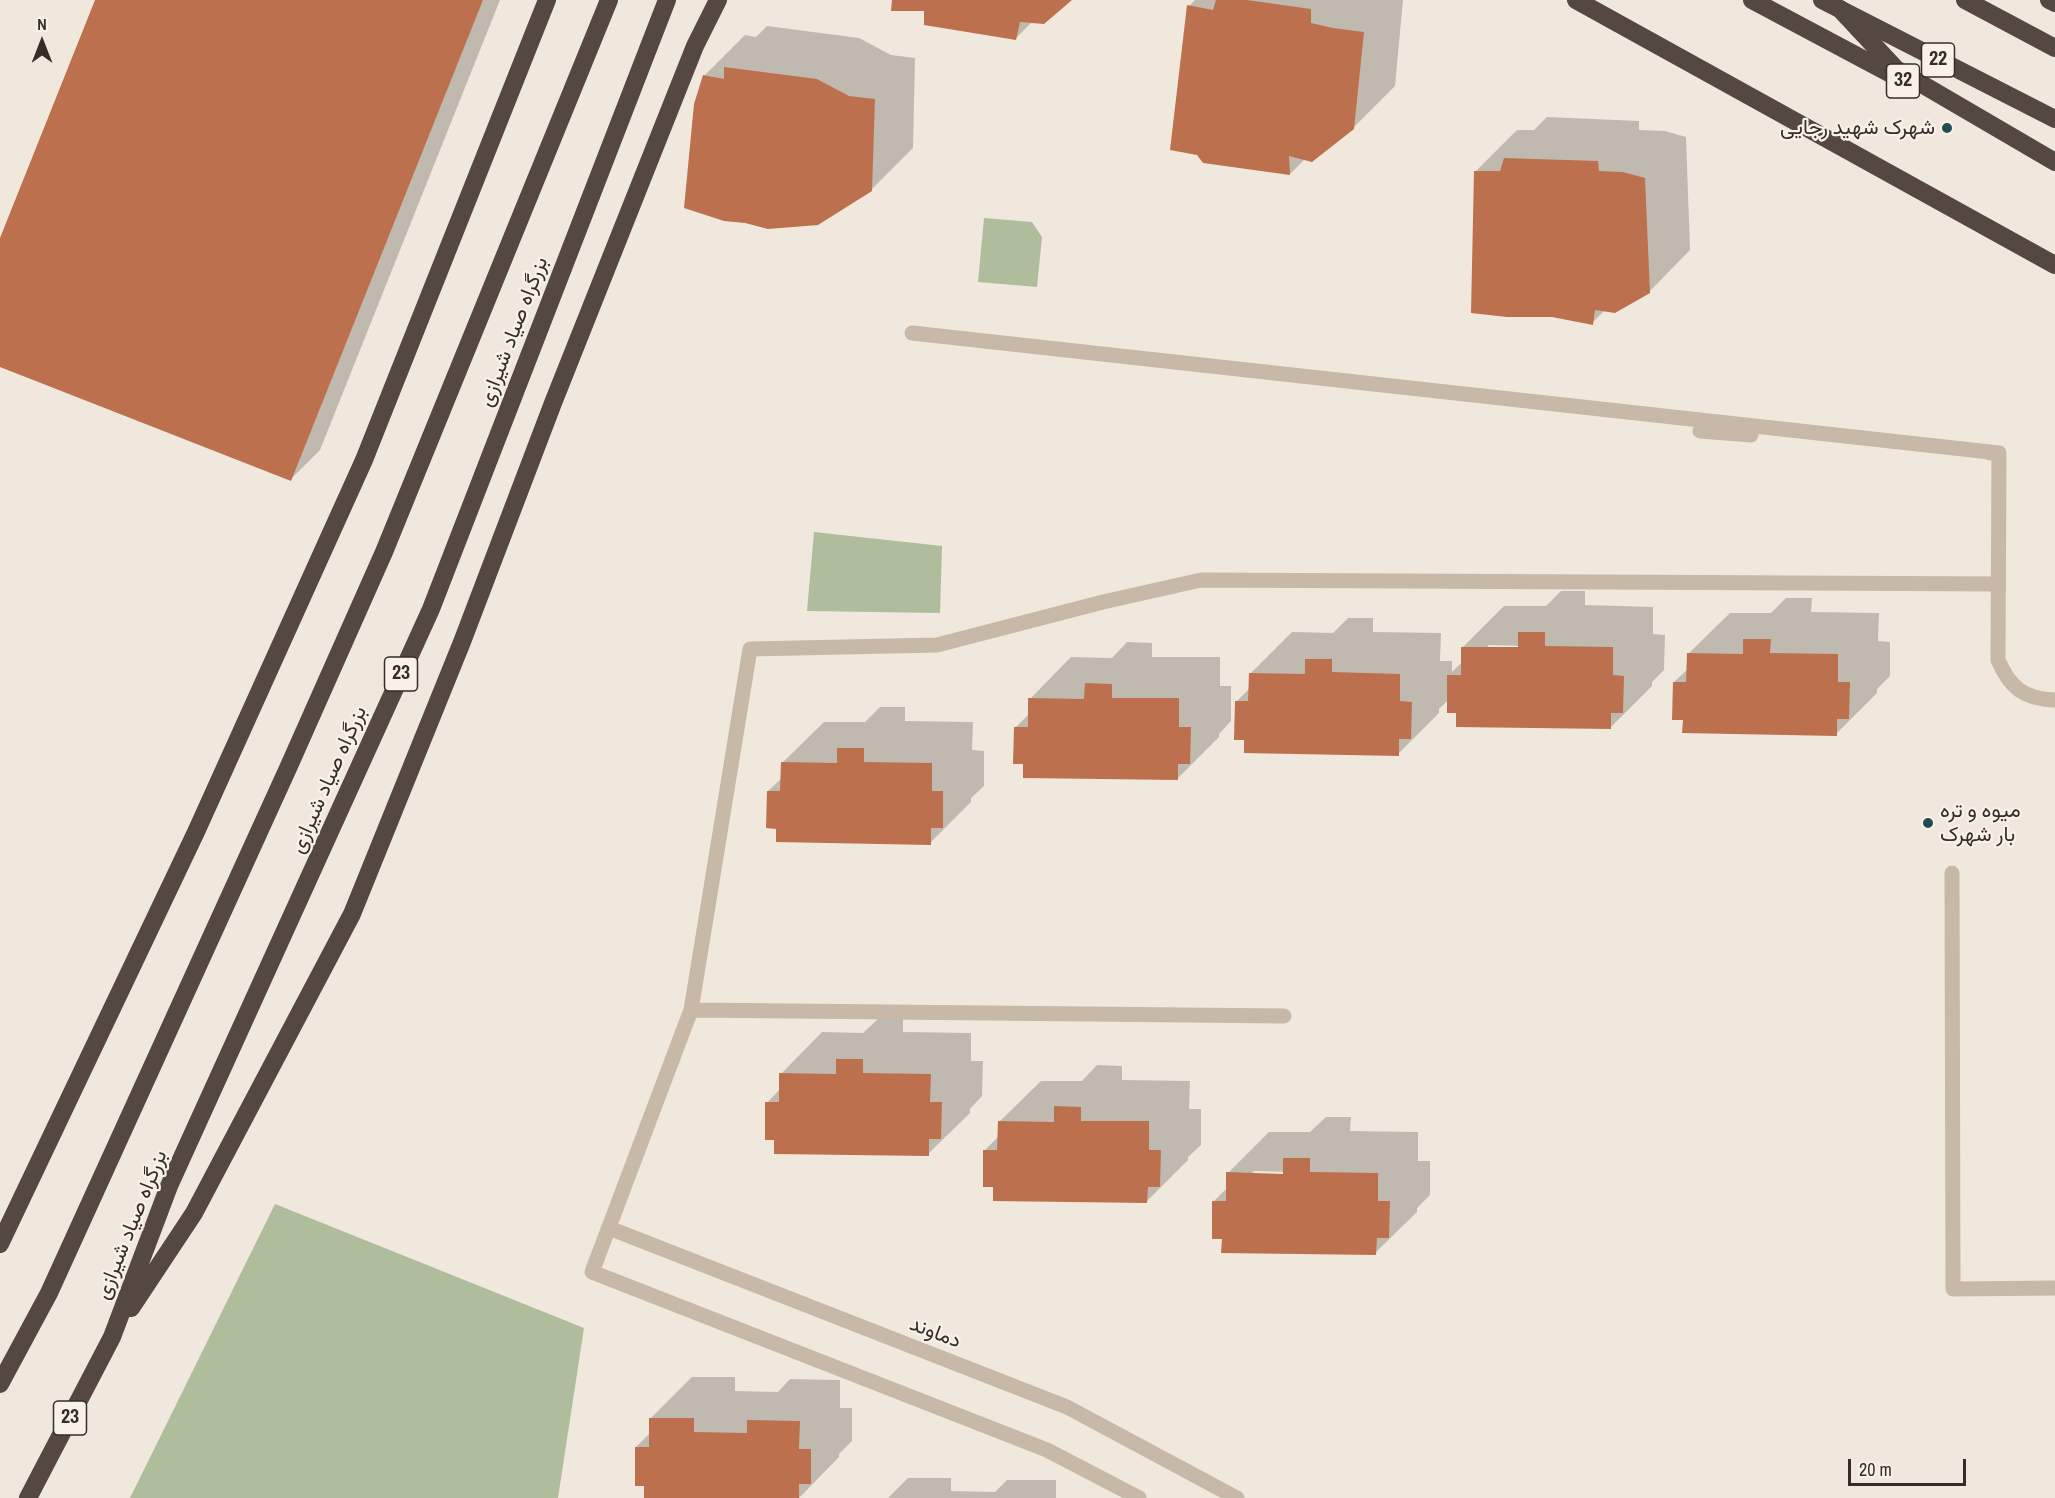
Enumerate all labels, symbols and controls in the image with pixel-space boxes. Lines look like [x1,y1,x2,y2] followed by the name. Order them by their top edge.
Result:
[12,12,72,72] north arrow
[37,13,47,35] text: N
[1922,43,1954,77] road number: 22
[1886,64,1920,98] road number: 32
[1780,115,1935,141] place label: شهرک شهید رجایی
[1940,121,1954,135] marker: شهرک شهید رجایی
[474,253,554,411] street label: بزرگراه صیاد شیرازی
[384,657,418,691] road number: 23
[285,702,373,858] street label: بزرگراه صیاد شیرازی
[1940,798,2021,848] place label: میوه و تره بار شهرک
[1921,816,1935,830] marker: میوه و تره بار شهرک
[91,1147,173,1303] street label: بزرگراه صیاد شیرازی
[906,1312,964,1354] street label: دماوند
[54,1401,86,1435] road number: 23
[1851,1447,1970,1485] scale bar
[1859,1457,1892,1482] text: 20 m

